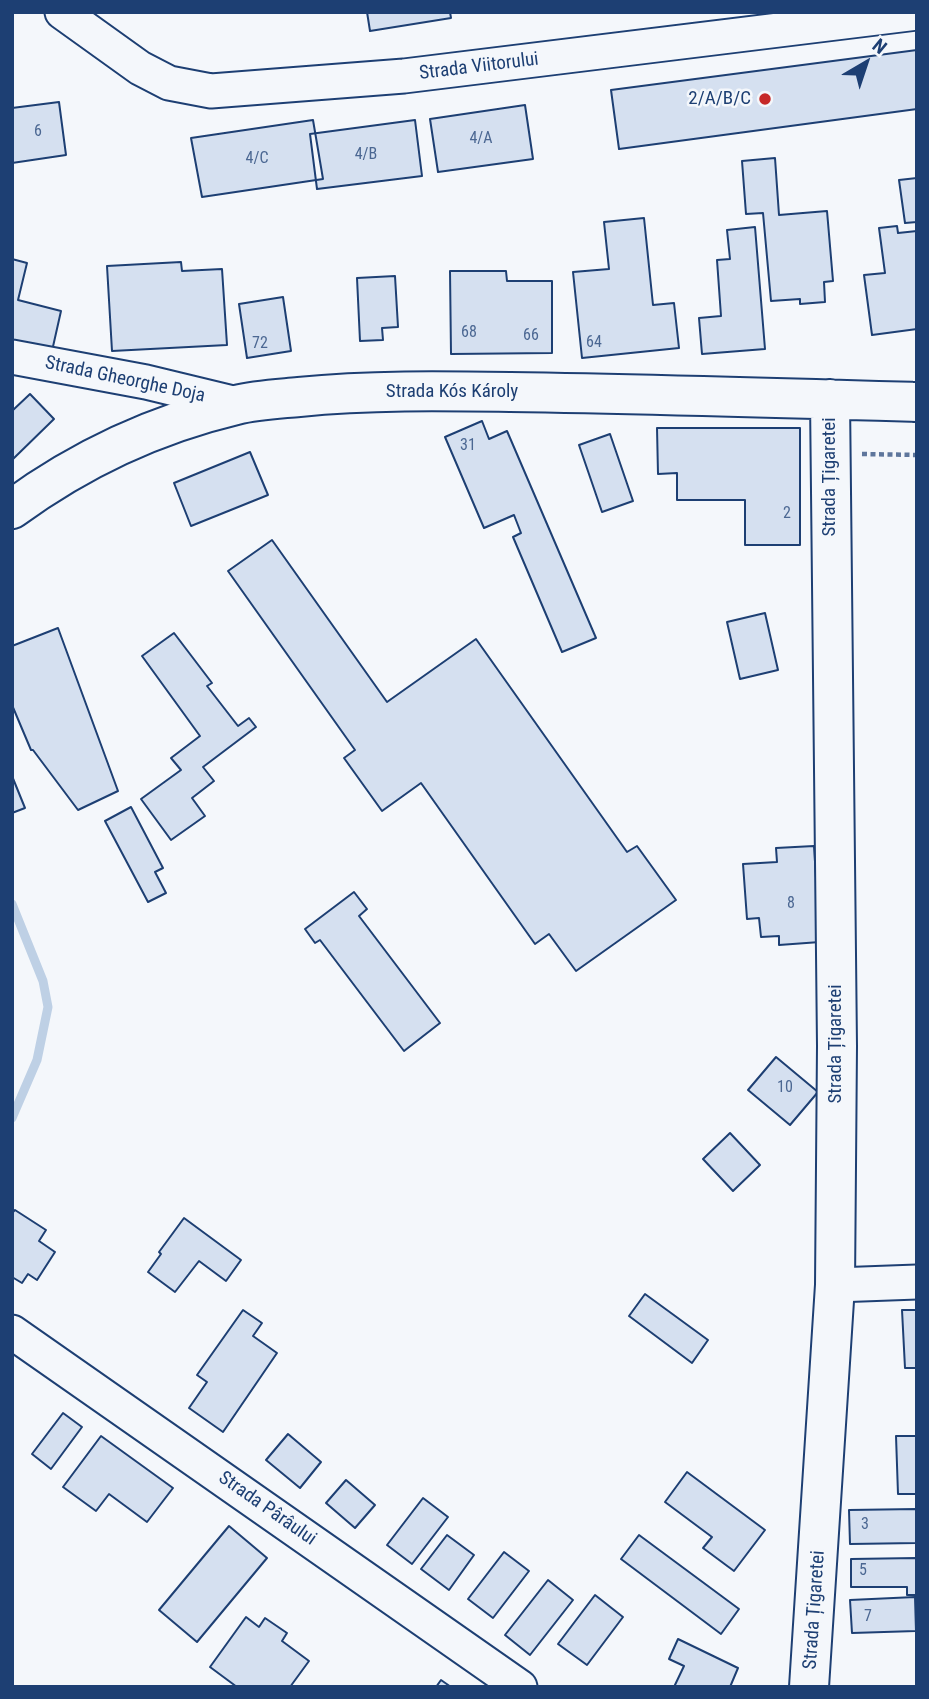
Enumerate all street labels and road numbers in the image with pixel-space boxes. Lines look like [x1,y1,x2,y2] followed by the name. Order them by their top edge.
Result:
[418,48,540,86] street label: Strada Viitorului
[43,352,207,408] street label: Strada Gheorghe Doja
[386,381,518,403] street label: Strada Kós Károly
[819,417,841,537] street label: Strada Țigaretei
[825,984,847,1104] street label: Strada Țigaretei
[214,1467,320,1551] street label: Strada Pârâului
[799,1550,831,1670] street label: Strada Țigaretei

